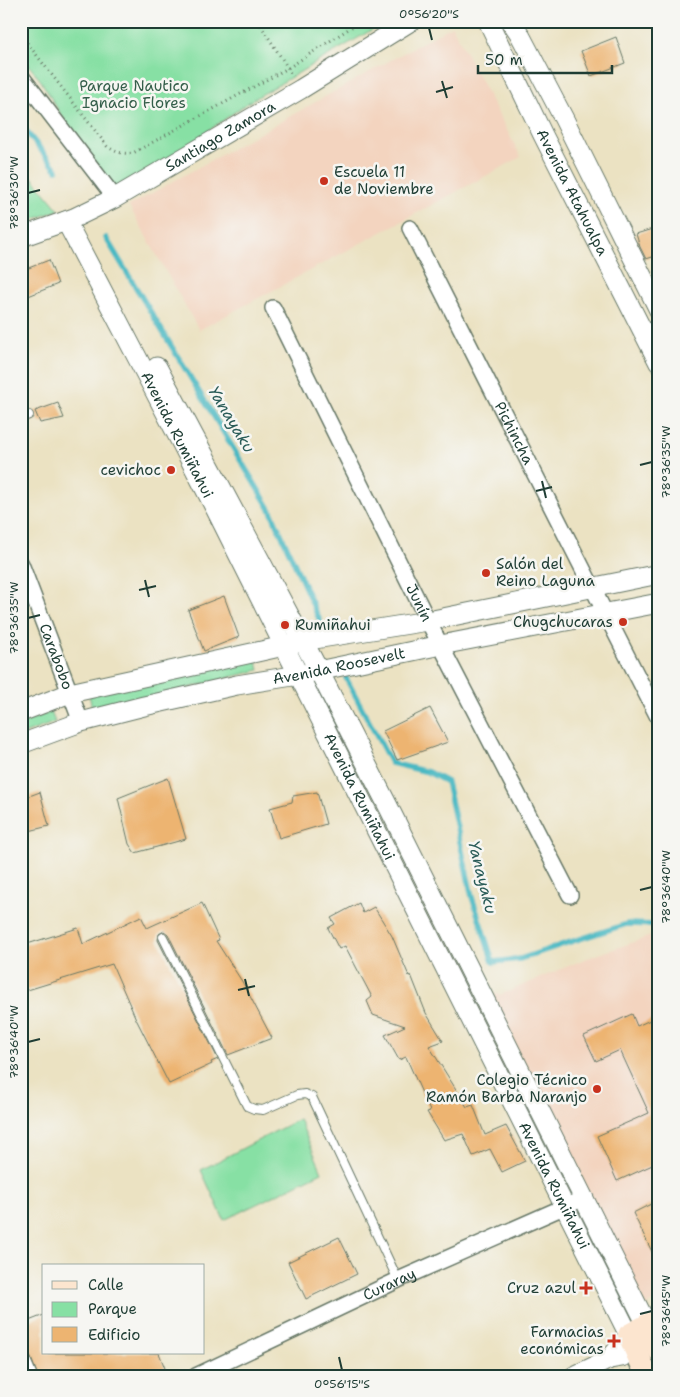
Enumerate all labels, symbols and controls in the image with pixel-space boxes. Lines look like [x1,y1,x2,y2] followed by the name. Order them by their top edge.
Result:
[399,6,459,22] text: 0°56'20"S
[478,42,611,74] scale bar
[485,50,523,70] text: 50 m
[79,76,189,113] park label: Parque Nautico Ignacio Flores
[162,96,280,176] street label: Santiago Zamora
[532,126,613,260] street label: Avenida Atahualpa
[6,156,22,230] text: 78°36'30"W
[334,162,434,199] place label: Escuela 11 de Noviembre
[318,175,330,187] marker: Escuela 11 de Noviembre
[136,368,218,502] street label: Avenida Rumiñahui
[203,382,260,457] water label: Yanayaku
[490,398,539,469] street label: Pichincha
[658,426,674,498] text: 78°36'35"W
[100,460,161,480] place label: cevichoc
[165,464,177,476] marker: cevichoc
[496,554,596,591] place label: Salón del Reino Laguna
[480,567,492,579] marker: Salón del Reino Laguna
[401,581,437,625] street label: Junín
[6,582,22,654] text: 78°36'35"W
[513,612,613,632] place label: Chugchucaras
[295,615,371,635] place label: Rumiñahui
[617,616,629,628] marker: Chugchucaras
[279,619,291,631] marker: Rumiñahui
[34,621,78,693] street label: Carabobo
[271,643,407,689] street label: Avenida Roosevelt
[319,729,400,863] street label: Avenida Rumiñahui
[463,838,502,916] water label: Yanayaku
[658,850,674,924] text: 78°36'40"W
[6,1005,22,1079] text: 78°36'40"W
[426,1070,587,1107] place label: Colegio Técnico Ramón Barba Naranjo
[591,1083,603,1095] marker: Colegio Técnico Ramón Barba Naranjo
[514,1118,594,1252] street label: Avenida Rumiñahui
[359,1263,419,1305] street label: Curaray
[42,1264,205,1354] legend
[88,1275,124,1295] text: Calle
[658,1275,674,1347] text: 78°36'45"W
[507,1278,576,1298] place label: Cruz azul
[580,1282,592,1294] marker: Cruz azul
[88,1299,137,1319] text: Parque
[520,1322,604,1359] place label: Farmacias económicas
[88,1325,140,1345] text: Edificio
[608,1335,620,1347] marker: Farmacias económicas
[314,1376,370,1392] text: 0°56'15"S

